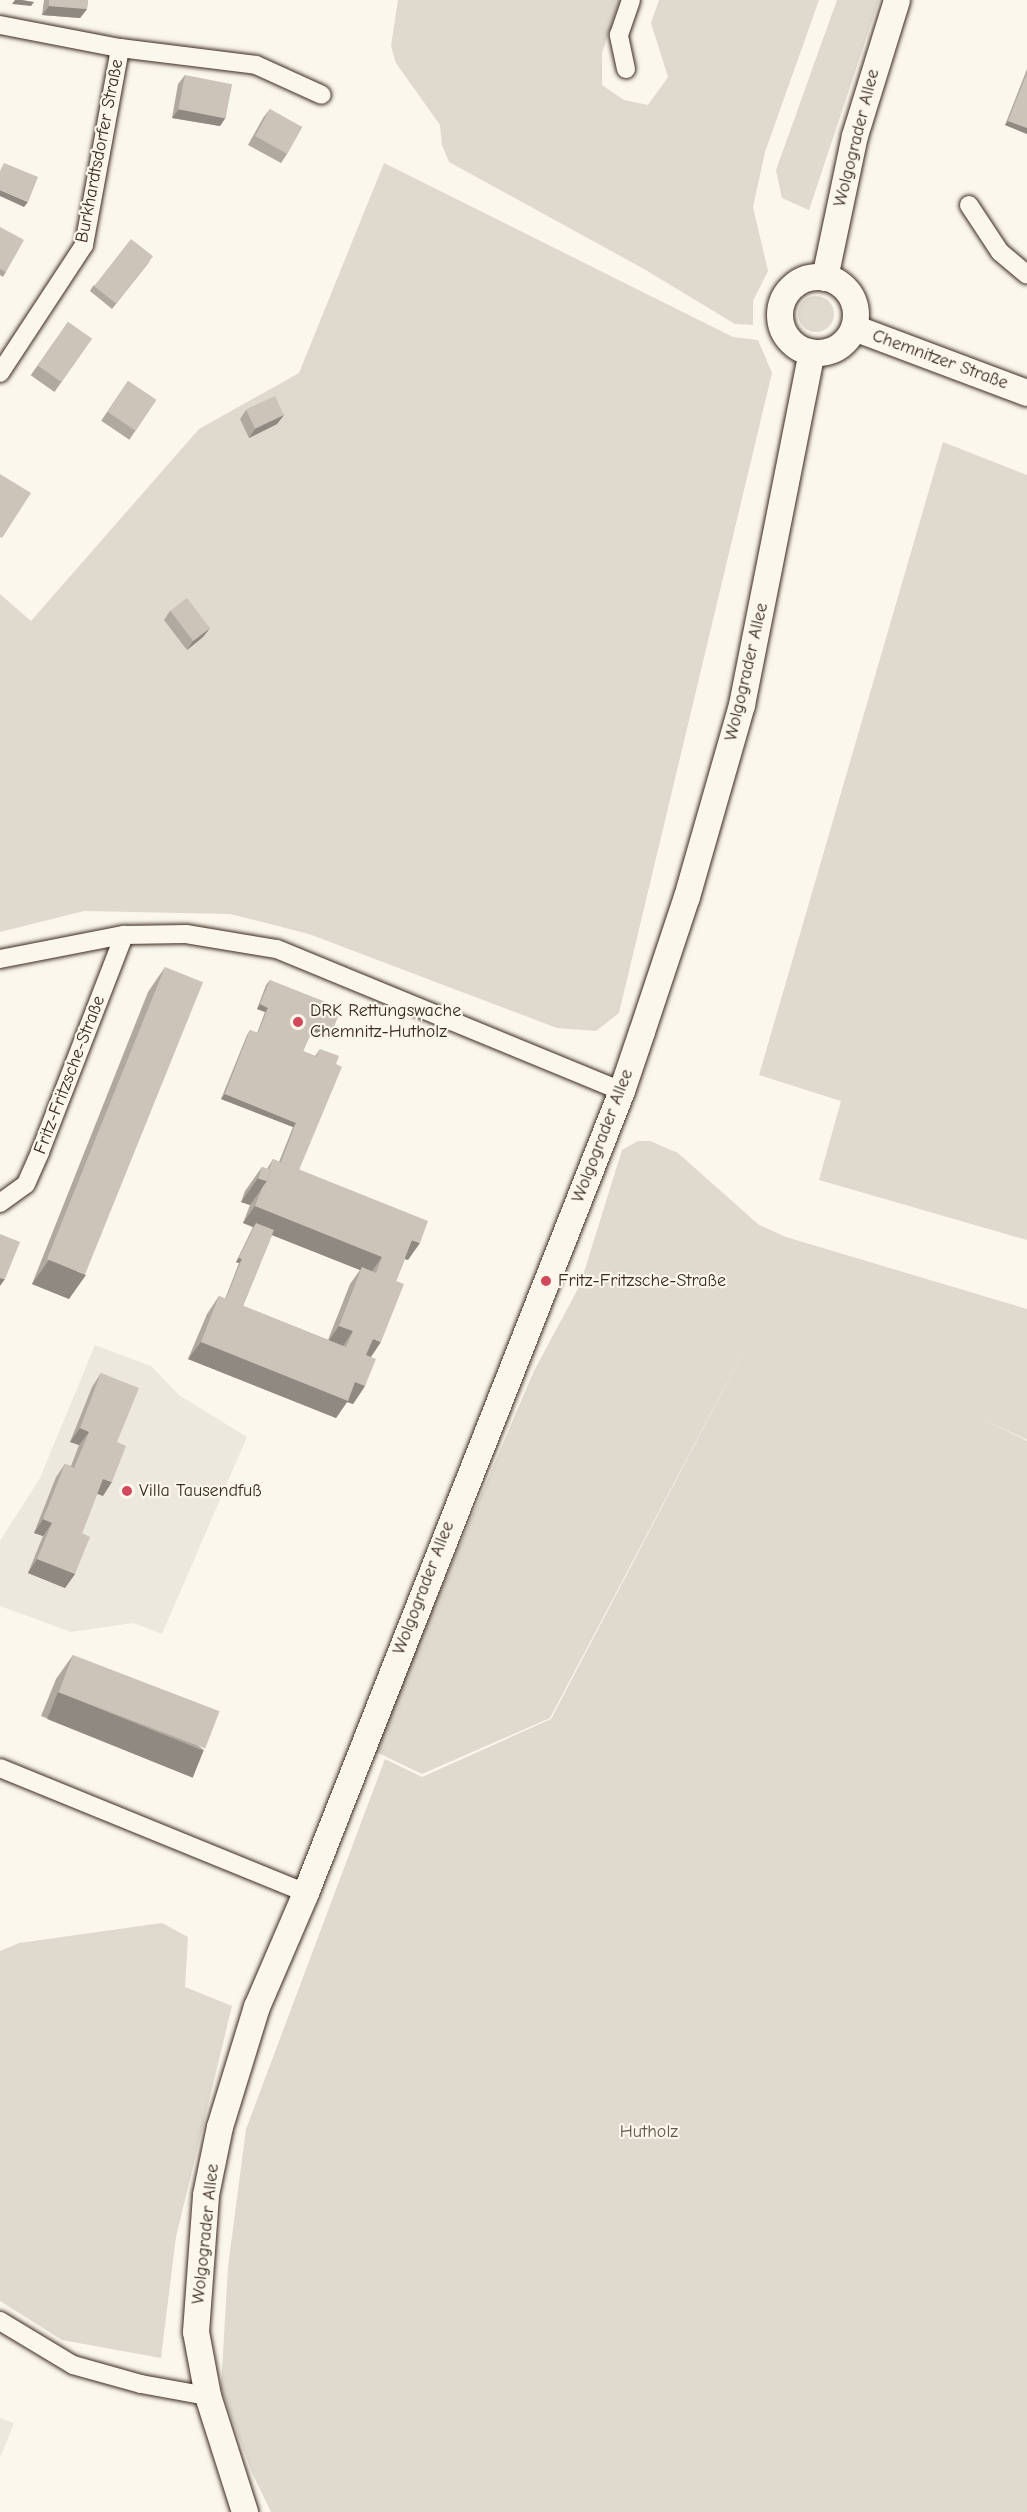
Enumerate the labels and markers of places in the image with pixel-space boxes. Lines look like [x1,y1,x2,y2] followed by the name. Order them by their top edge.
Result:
[310,1001,461,1044] place label: DRK Rettungswache Chemnitz-Hutholz
[291,1015,305,1029] marker: DRK Rettungswache Chemnitz-Hutholz
[558,1270,726,1292] place label: Fritz-Fritzsche-Straße
[539,1274,553,1288] marker: Fritz-Fritzsche-Straße
[139,1480,262,1502] place label: Villa Tausendfuß
[120,1484,134,1498] marker: Villa Tausendfuß

